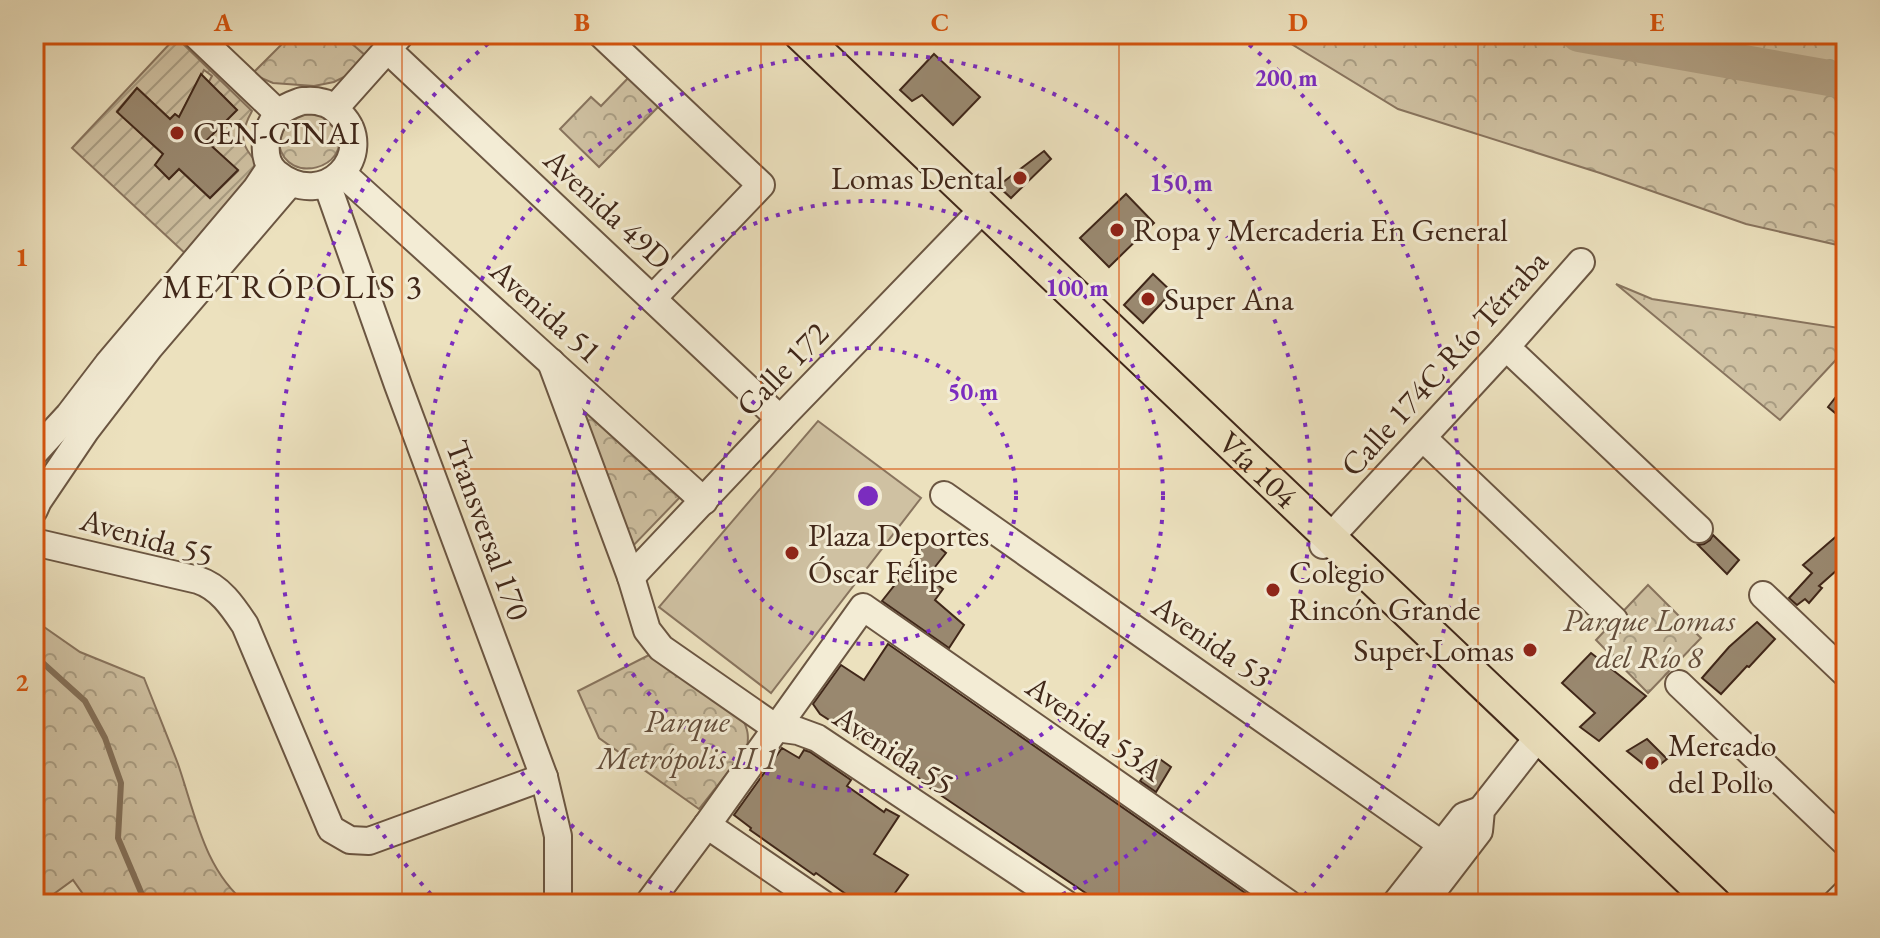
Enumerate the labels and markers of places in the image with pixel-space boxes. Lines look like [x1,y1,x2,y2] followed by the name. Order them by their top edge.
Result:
[193,112,360,154] place label: CEN-CINAI
[168,124,186,142] marker: CEN-CINAI
[831,157,1004,199] place label: Lomas Dental
[1011,169,1029,187] marker: Lomas Dental
[1133,209,1508,251] place label: Ropa y Mercaderia En General
[1108,221,1126,239] marker: Ropa y Mercaderia En General
[1164,278,1294,320] place label: Super Ana
[1139,290,1157,308] marker: Super Ana
[854,482,882,510] centre of rings
[808,514,989,593] place label: Plaza Deportes Óscar Felipe
[783,544,801,562] marker: Plaza Deportes Óscar Felipe
[1289,551,1480,630] place label: Colegio Rincón Grande
[1264,581,1282,599] marker: Colegio Rincón Grande
[1354,629,1514,671] place label: Super Lomas
[1521,641,1539,659] marker: Super Lomas
[1668,724,1777,803] place label: Mercado del Pollo
[1643,754,1661,772] marker: Mercado del Pollo

